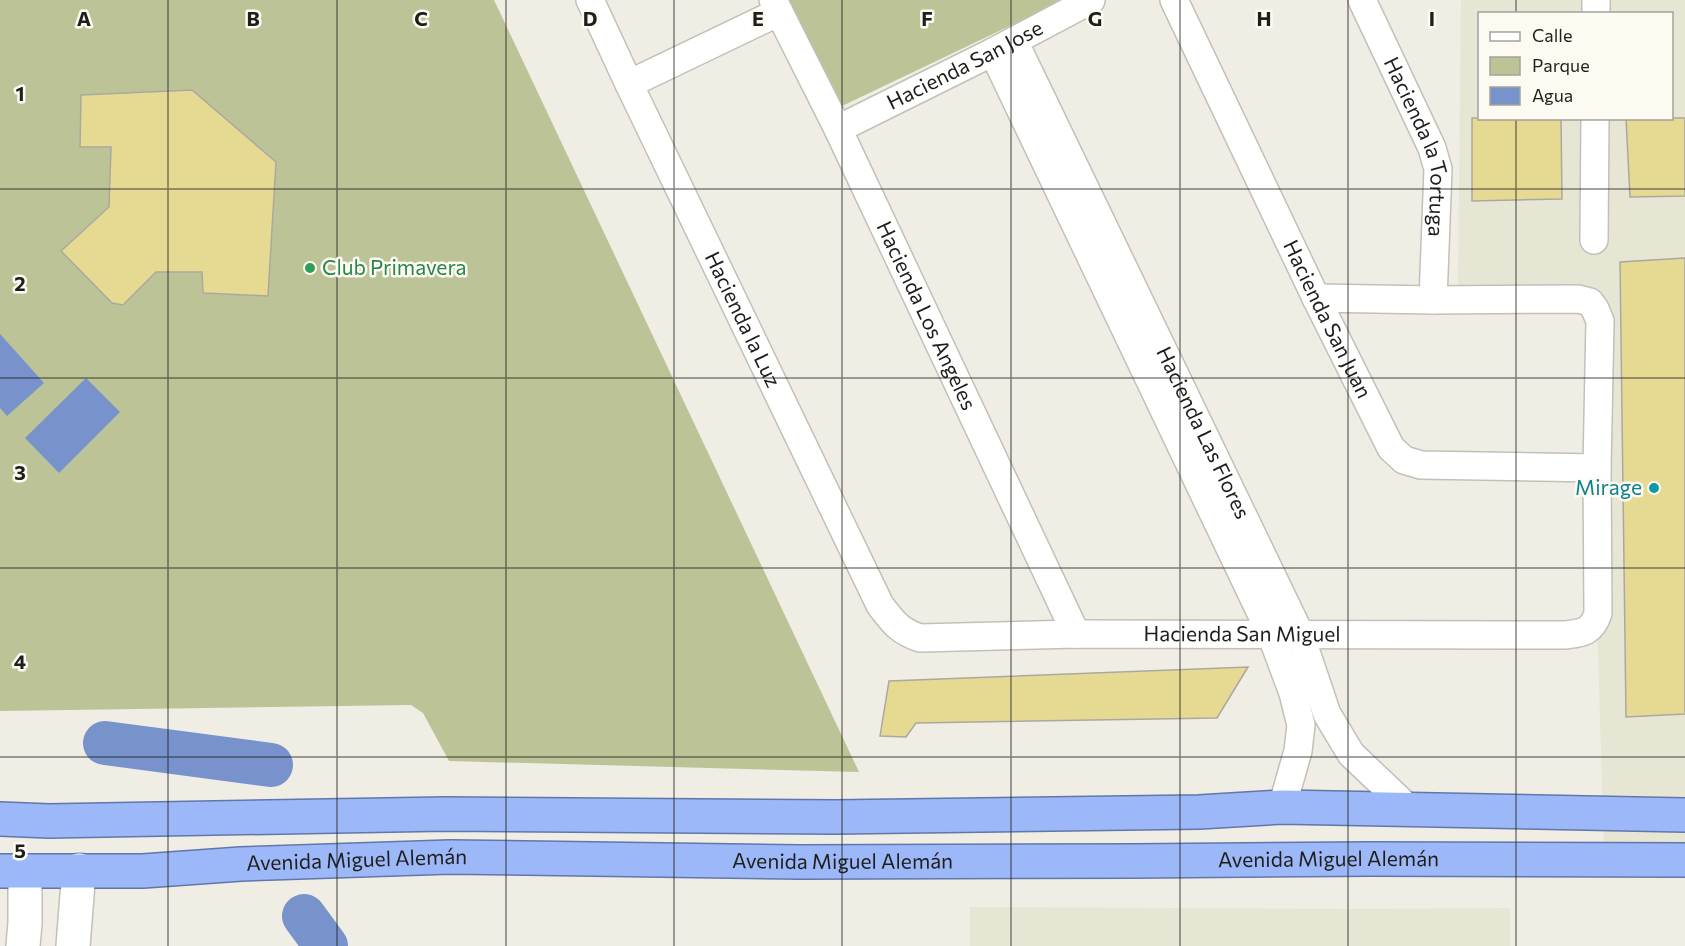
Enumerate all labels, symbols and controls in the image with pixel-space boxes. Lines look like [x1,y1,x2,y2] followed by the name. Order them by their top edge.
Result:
[77,6,91,30] text: A
[246,6,260,30] text: B
[414,6,428,30] text: C
[583,6,597,30] text: D
[752,6,764,30] text: E
[921,6,933,30] text: F
[1088,6,1102,30] text: G
[1257,6,1272,30] text: H
[1429,6,1435,30] text: I
[1478,12,1673,120] legend
[882,14,1046,114] street label: Hacienda San Jose
[1532,24,1572,46] text: Calle
[1380,53,1453,237] street label: Hacienda la Tortuga
[1532,54,1590,76] text: Parque
[15,81,25,105] text: 1
[1532,84,1573,106] text: Agua
[872,217,983,414] street label: Hacienda Los Angeles
[1279,235,1378,402] street label: Hacienda San Juan
[701,247,787,391] street label: Hacienda la Luz
[322,254,467,279] place label: Club Primavera
[303,261,317,275] marker: Club Primavera
[14,271,26,295] text: 2
[1152,342,1256,522] street label: Hacienda Las Flores
[14,460,26,484] text: 3
[1575,474,1642,499] place label: Mirage
[1647,481,1661,495] marker: Mirage
[1143,620,1341,646] street label: Hacienda San Miguel
[14,649,26,673] text: 4
[14,838,26,862] text: 5
[246,843,467,875] street label: Avenida Miguel Alemán
[1218,845,1439,871] street label: Avenida Miguel Alemán
[732,847,953,873] street label: Avenida Miguel Alemán

